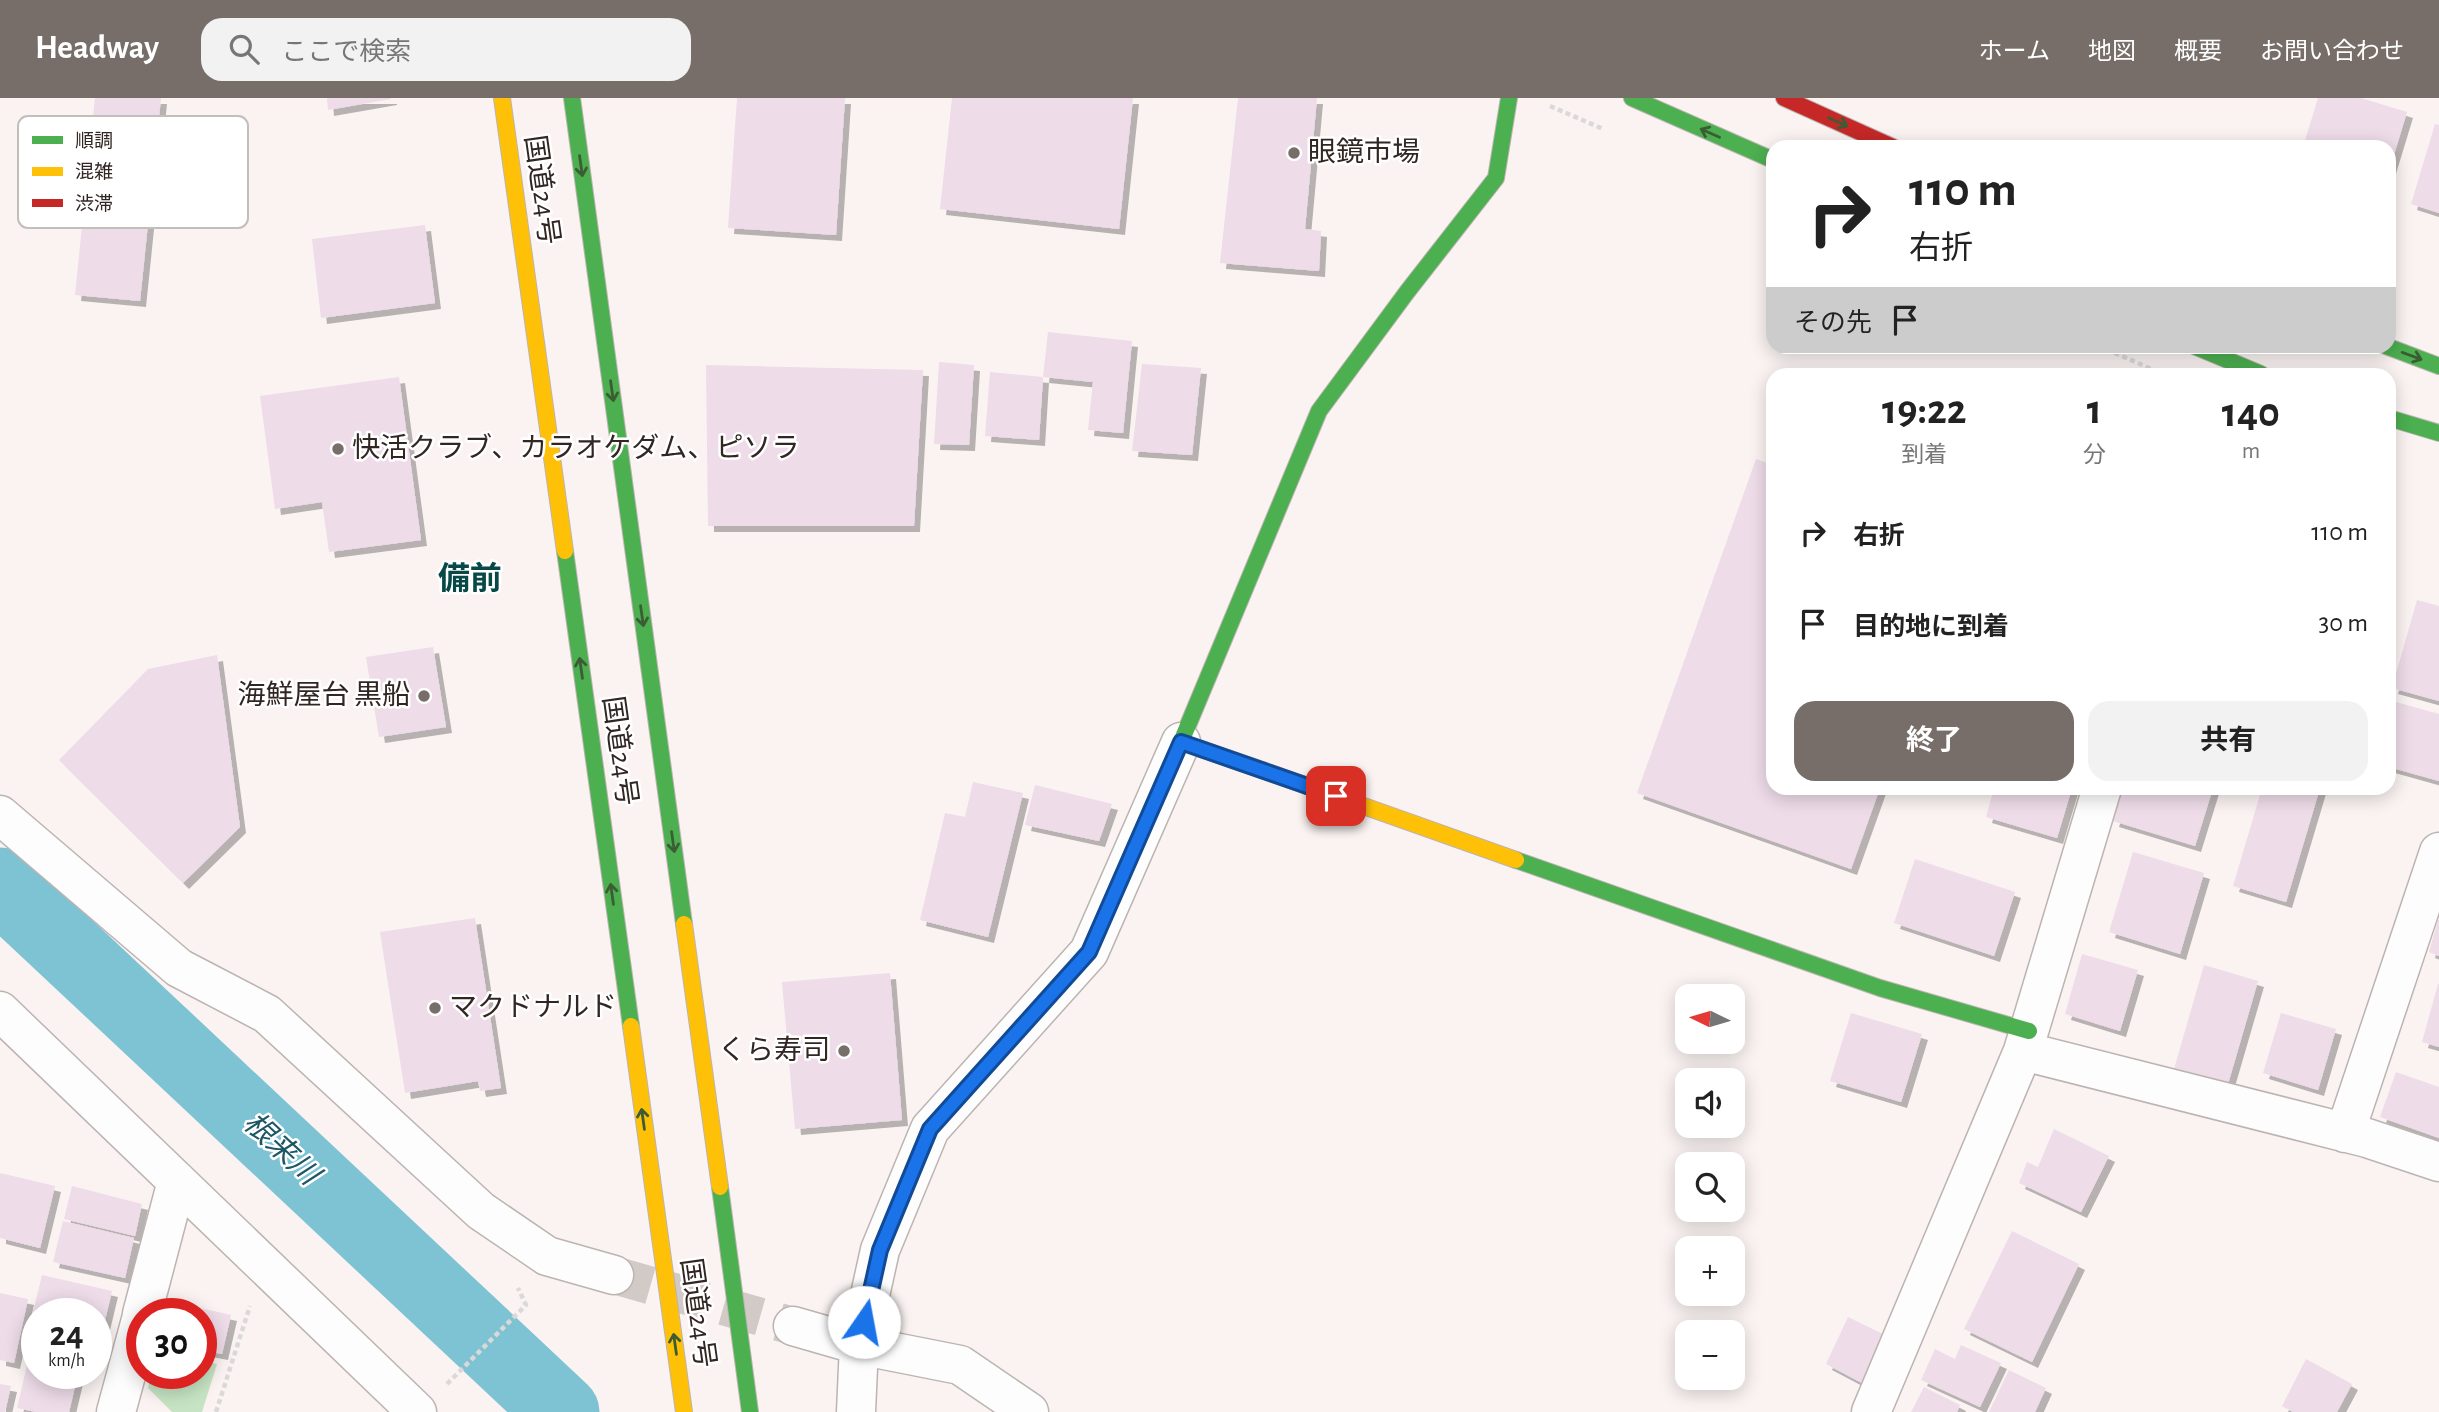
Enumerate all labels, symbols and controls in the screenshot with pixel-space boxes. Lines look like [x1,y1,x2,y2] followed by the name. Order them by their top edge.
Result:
[201,18,691,81] search box
[225,30,263,68] icon: search
[35,32,159,65] text: Headway
[281,39,411,65] text: ここで検索
[1979,40,2050,64] text: ホーム
[2088,40,2136,64] text: 地図
[2174,40,2222,64] text: 概要
[2260,40,2404,64] text: お問い合わせ
[18,116,248,228] legend
[1828,117,1849,130] one-way arrow
[1700,126,1722,139] one-way arrow
[75,131,113,151] text: 順調
[519,133,565,247] street label: 国道24号
[1308,137,1420,167] place label: 眼鏡市場
[1286,145,1302,161] marker: 眼鏡市場
[575,154,588,176] one-way arrow
[75,161,113,182] text: 混雑
[1909,166,2017,215] text: 110 m
[1794,168,1885,259] icon: right
[75,193,113,214] text: 渋滞
[1909,232,1973,264] text: 右折
[1886,301,1924,339] icon: arrive
[1794,310,1872,336] text: その先
[2401,351,2423,363] one-way arrow
[605,379,618,402] one-way arrow
[1882,389,1967,431] text: 19:22
[2087,389,2102,431] text: 1
[2222,392,2280,434] text: 140
[352,433,799,463] place label: 快活クラブ、カラオケダム、ピソラ
[2242,440,2260,463] text: m
[330,441,346,457] marker: 快活クラブ、カラオケダム、ピソラ
[1901,444,1947,467] text: 到着
[2083,444,2106,467] text: 分
[1794,514,1832,552] icon: right
[2311,519,2368,545] text: 110 m
[1853,523,1905,549] text: 右折
[438,561,502,595] district label: 備前
[636,605,649,627] one-way arrow
[1794,605,1832,643] icon: arrive
[2318,610,2368,636] text: 30 m
[1853,614,2009,640] text: 目的地に到着
[574,658,587,680] one-way arrow
[237,680,410,710] place label: 海鮮屋台 黒船
[416,688,432,704] marker: 海鮮屋台 黒船
[597,694,643,808] street label: 国道24号
[1794,701,2074,781] button: 終了
[2088,701,2368,781] button: 共有
[1306,766,1366,826] pin
[1317,777,1355,815] icon: arrive
[666,830,679,853] one-way arrow
[605,883,618,906] one-way arrow
[1675,984,1745,1054] north arrow
[1675,984,1745,1390] map controls
[449,993,617,1022] place label: マクドナルド
[427,1000,443,1016] marker: マクドナルド
[718,1035,830,1065] place label: くら寿司
[836,1043,852,1059] marker: くら寿司
[1675,1068,1745,1138] button: sound
[238,1106,328,1193] water label: 根来川
[637,1108,650,1131] one-way arrow
[1675,1152,1745,1222] button: search
[1675,1236,1745,1306] button: +
[675,1256,721,1370] street label: 国道24号
[827,1285,901,1359] position arrow
[126,1298,217,1389] speed limit sign: 30
[49,1317,84,1352] text: 24
[1675,1320,1745,1390] button: −
[668,1334,681,1356] one-way arrow
[48,1352,85,1370] text: km/h

